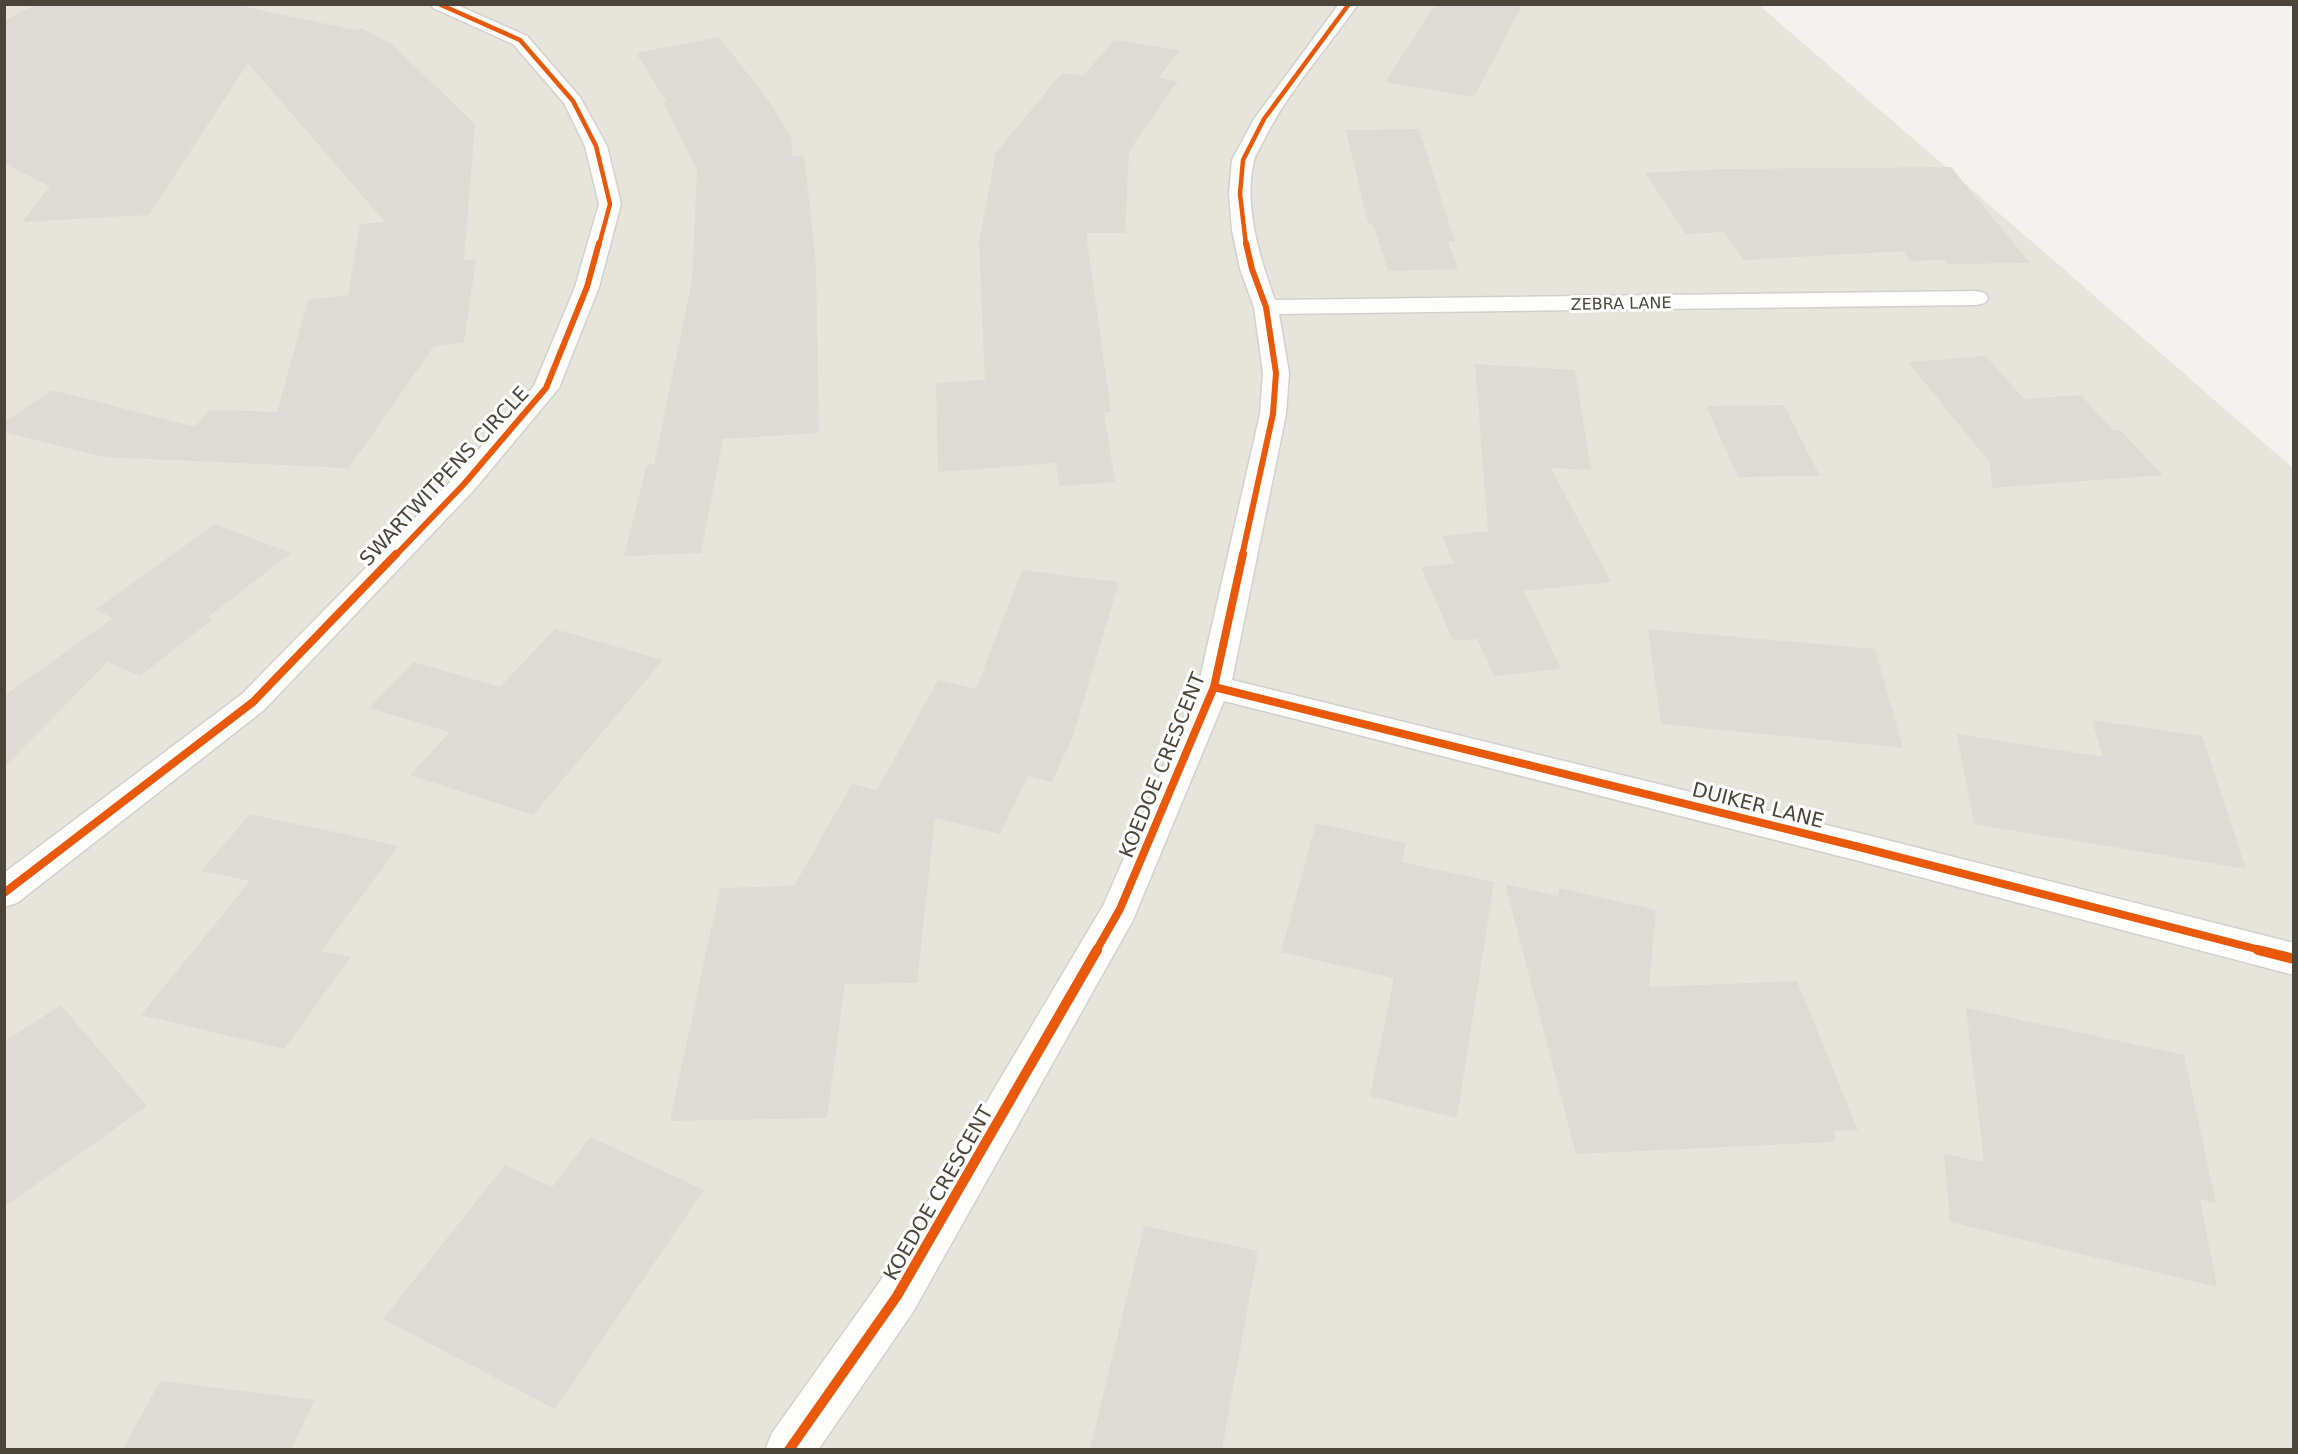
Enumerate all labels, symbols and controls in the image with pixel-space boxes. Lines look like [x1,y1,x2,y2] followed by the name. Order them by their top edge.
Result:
[1570,293,1672,314] street label: ZEBRA LANE
[354,381,534,571] street label: SWARTWITPENS CIRCLE
[1114,668,1210,861] street label: KOEDOE CRESCENT
[1690,777,1826,833] street label: DUIKER LANE
[878,1101,998,1285] street label: KOEDOE CRESCENT

